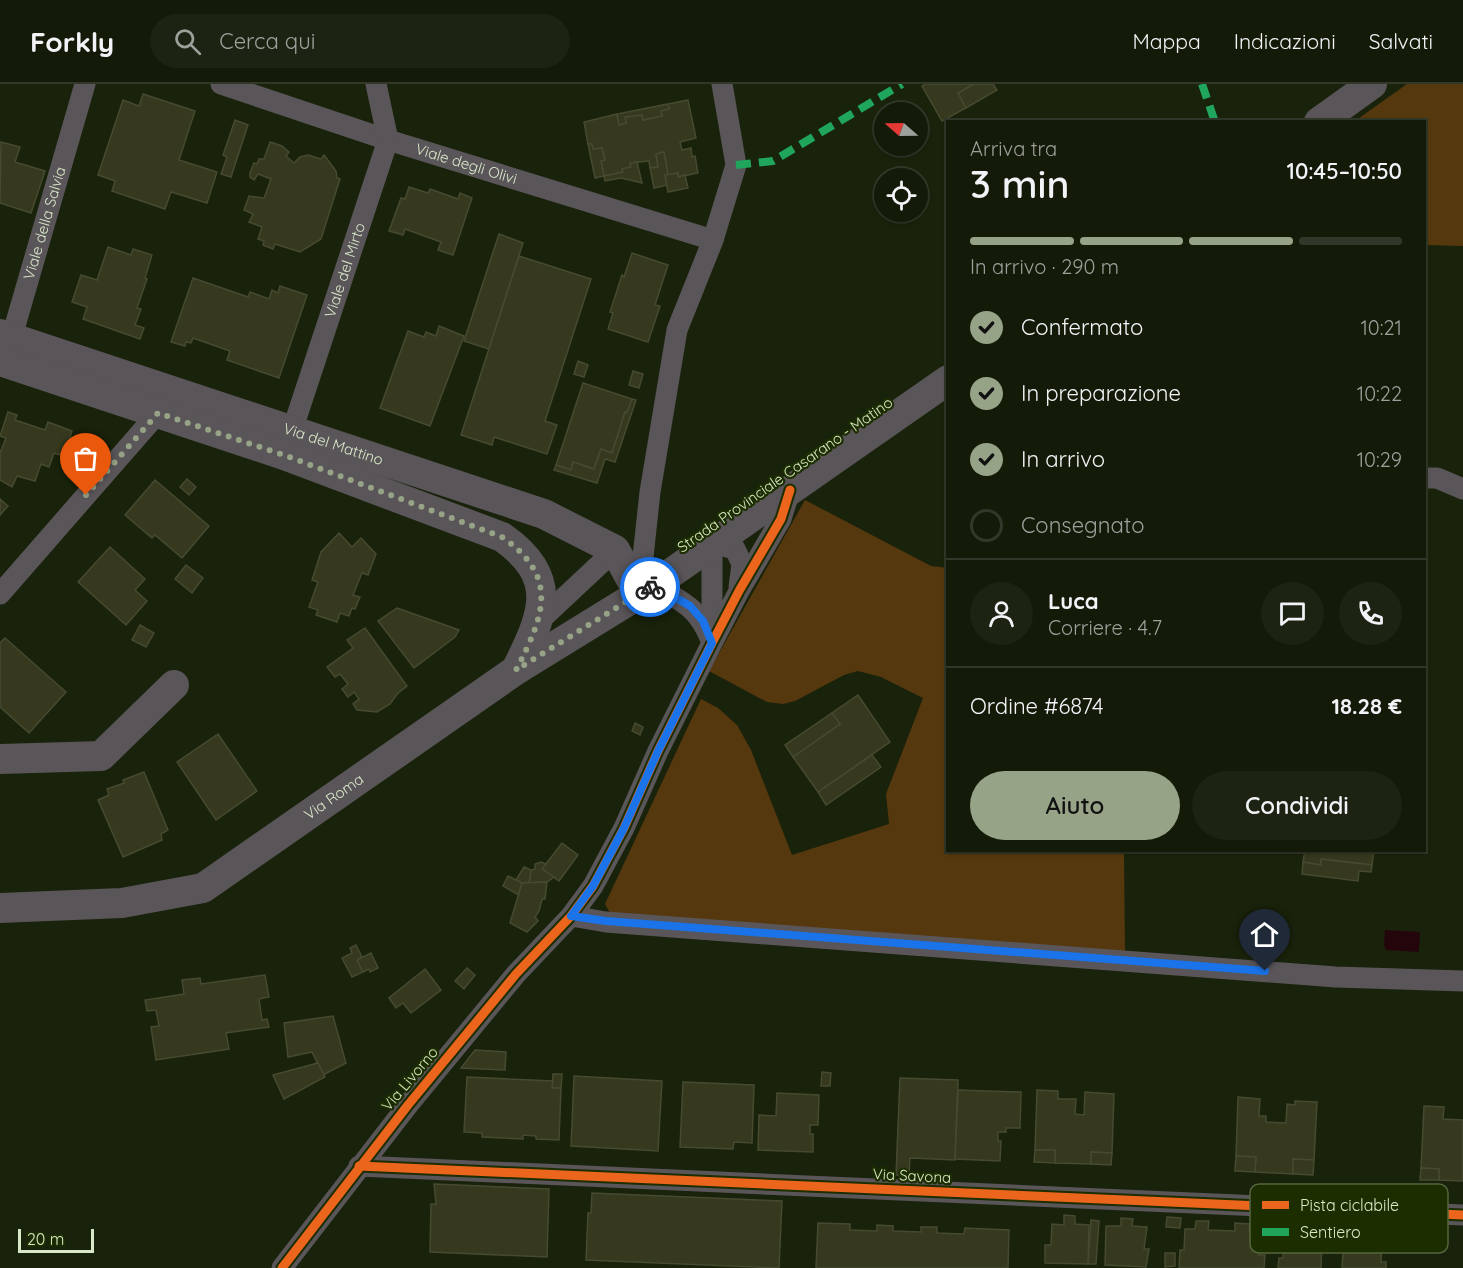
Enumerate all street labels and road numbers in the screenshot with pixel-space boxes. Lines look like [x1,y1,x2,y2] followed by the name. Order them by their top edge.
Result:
[413,139,519,188] street label: Viale degli Olivi
[19,164,70,282] street label: Viale della Salvia
[320,220,369,320] street label: Viale del Mirto
[673,393,896,557] street label: Strada Provinciale Casarano - Matino
[281,418,386,469] street label: Via del Mattino
[300,769,367,824] street label: Via Roma
[377,1043,442,1115] street label: Via Livorno
[872,1164,952,1187] street label: Via Savona

